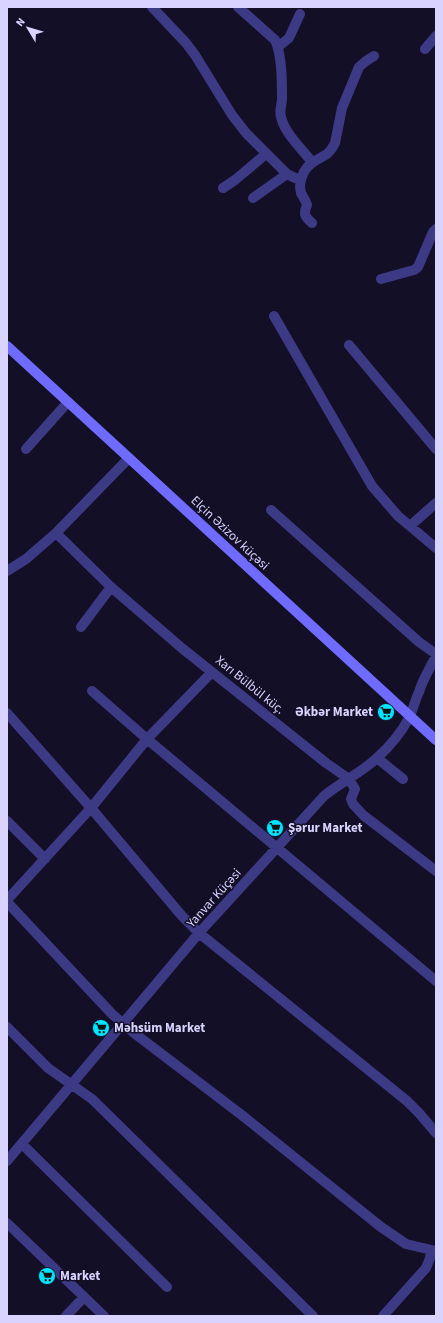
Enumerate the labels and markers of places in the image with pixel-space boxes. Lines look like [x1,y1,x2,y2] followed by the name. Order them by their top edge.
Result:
[376,702,396,722] supermarket icon: Əkbər Market
[295,703,373,721] place label: Əkbər Market
[265,818,285,838] supermarket icon: Şərur Market
[288,819,363,837] place label: Şərur Market
[91,1018,111,1038] supermarket icon: Məhsüm Market
[114,1019,205,1037] place label: Məhsüm Market
[37,1266,57,1286] supermarket icon: Market
[60,1267,100,1285] place label: Market

